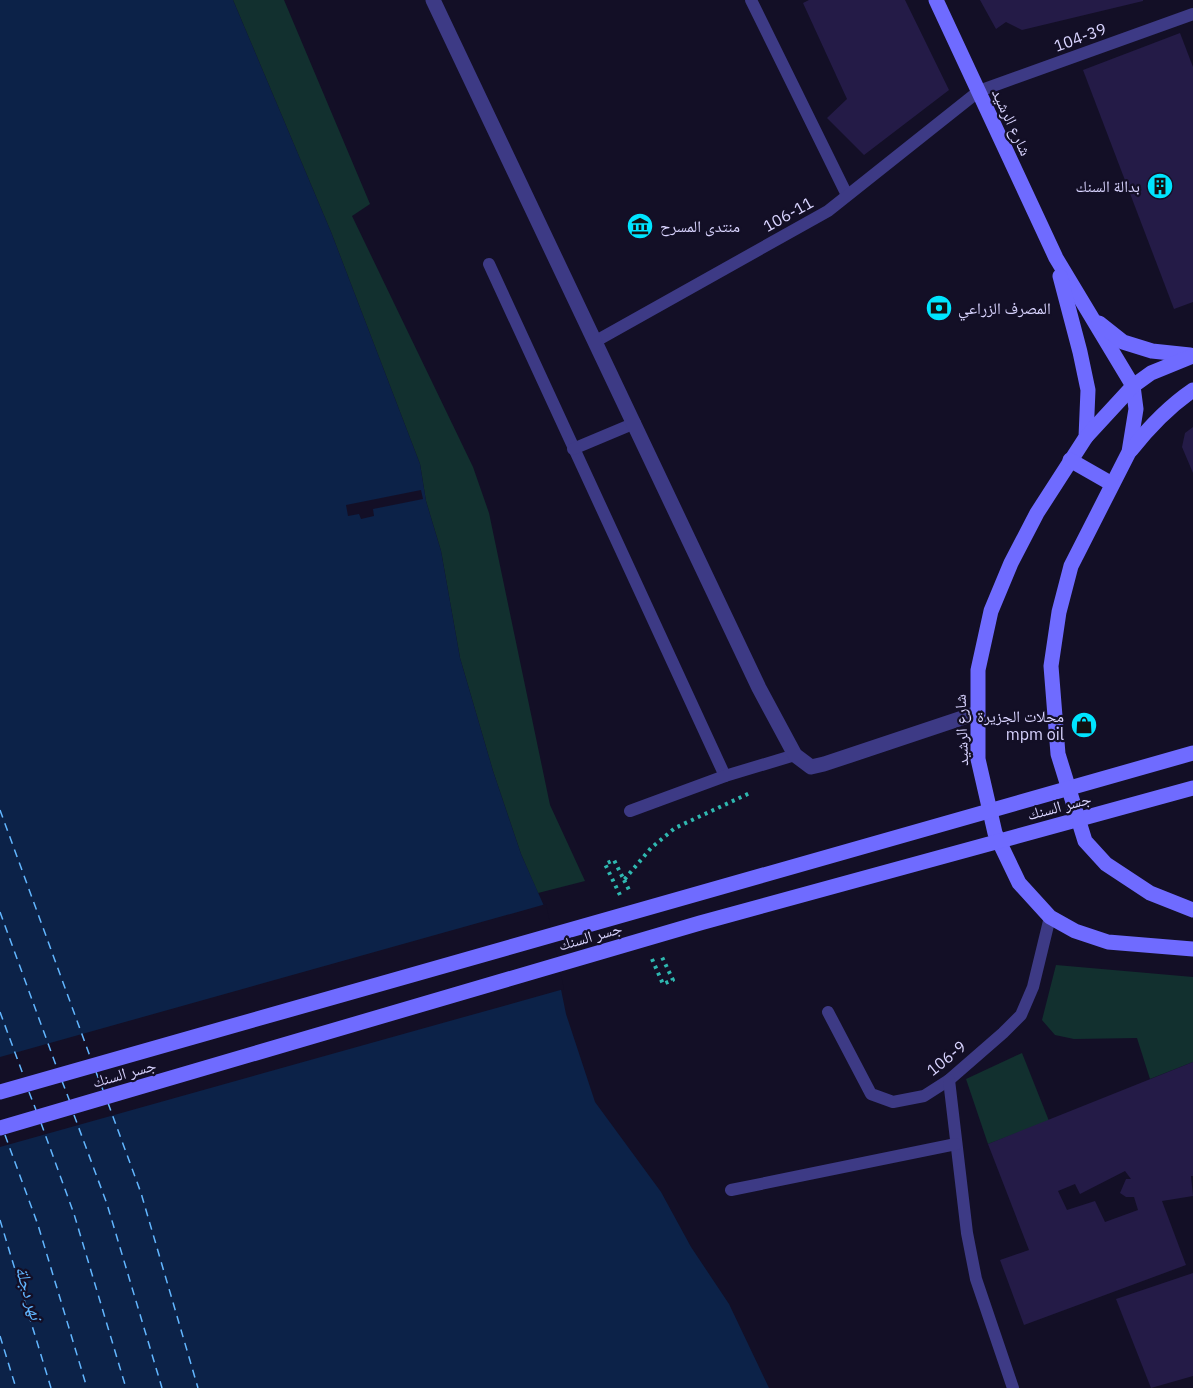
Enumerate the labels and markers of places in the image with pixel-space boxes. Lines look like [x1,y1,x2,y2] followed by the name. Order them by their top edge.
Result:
[1145,171,1175,201] building icon: بدالة السنك
[1076,176,1140,196] place label: بدالة السنك
[625,211,655,241] museum icon: منتدى المسرح
[660,216,740,237] place label: منتدى المسرح
[924,293,954,323] bank icon: المصرف الزراعي
[958,298,1051,321] place label: المصرف الزراعي
[977,706,1064,744] place label: محلات الجزيرة mpm oil
[1069,710,1099,740] shop icon: محلات الجزيرة mpm oil

